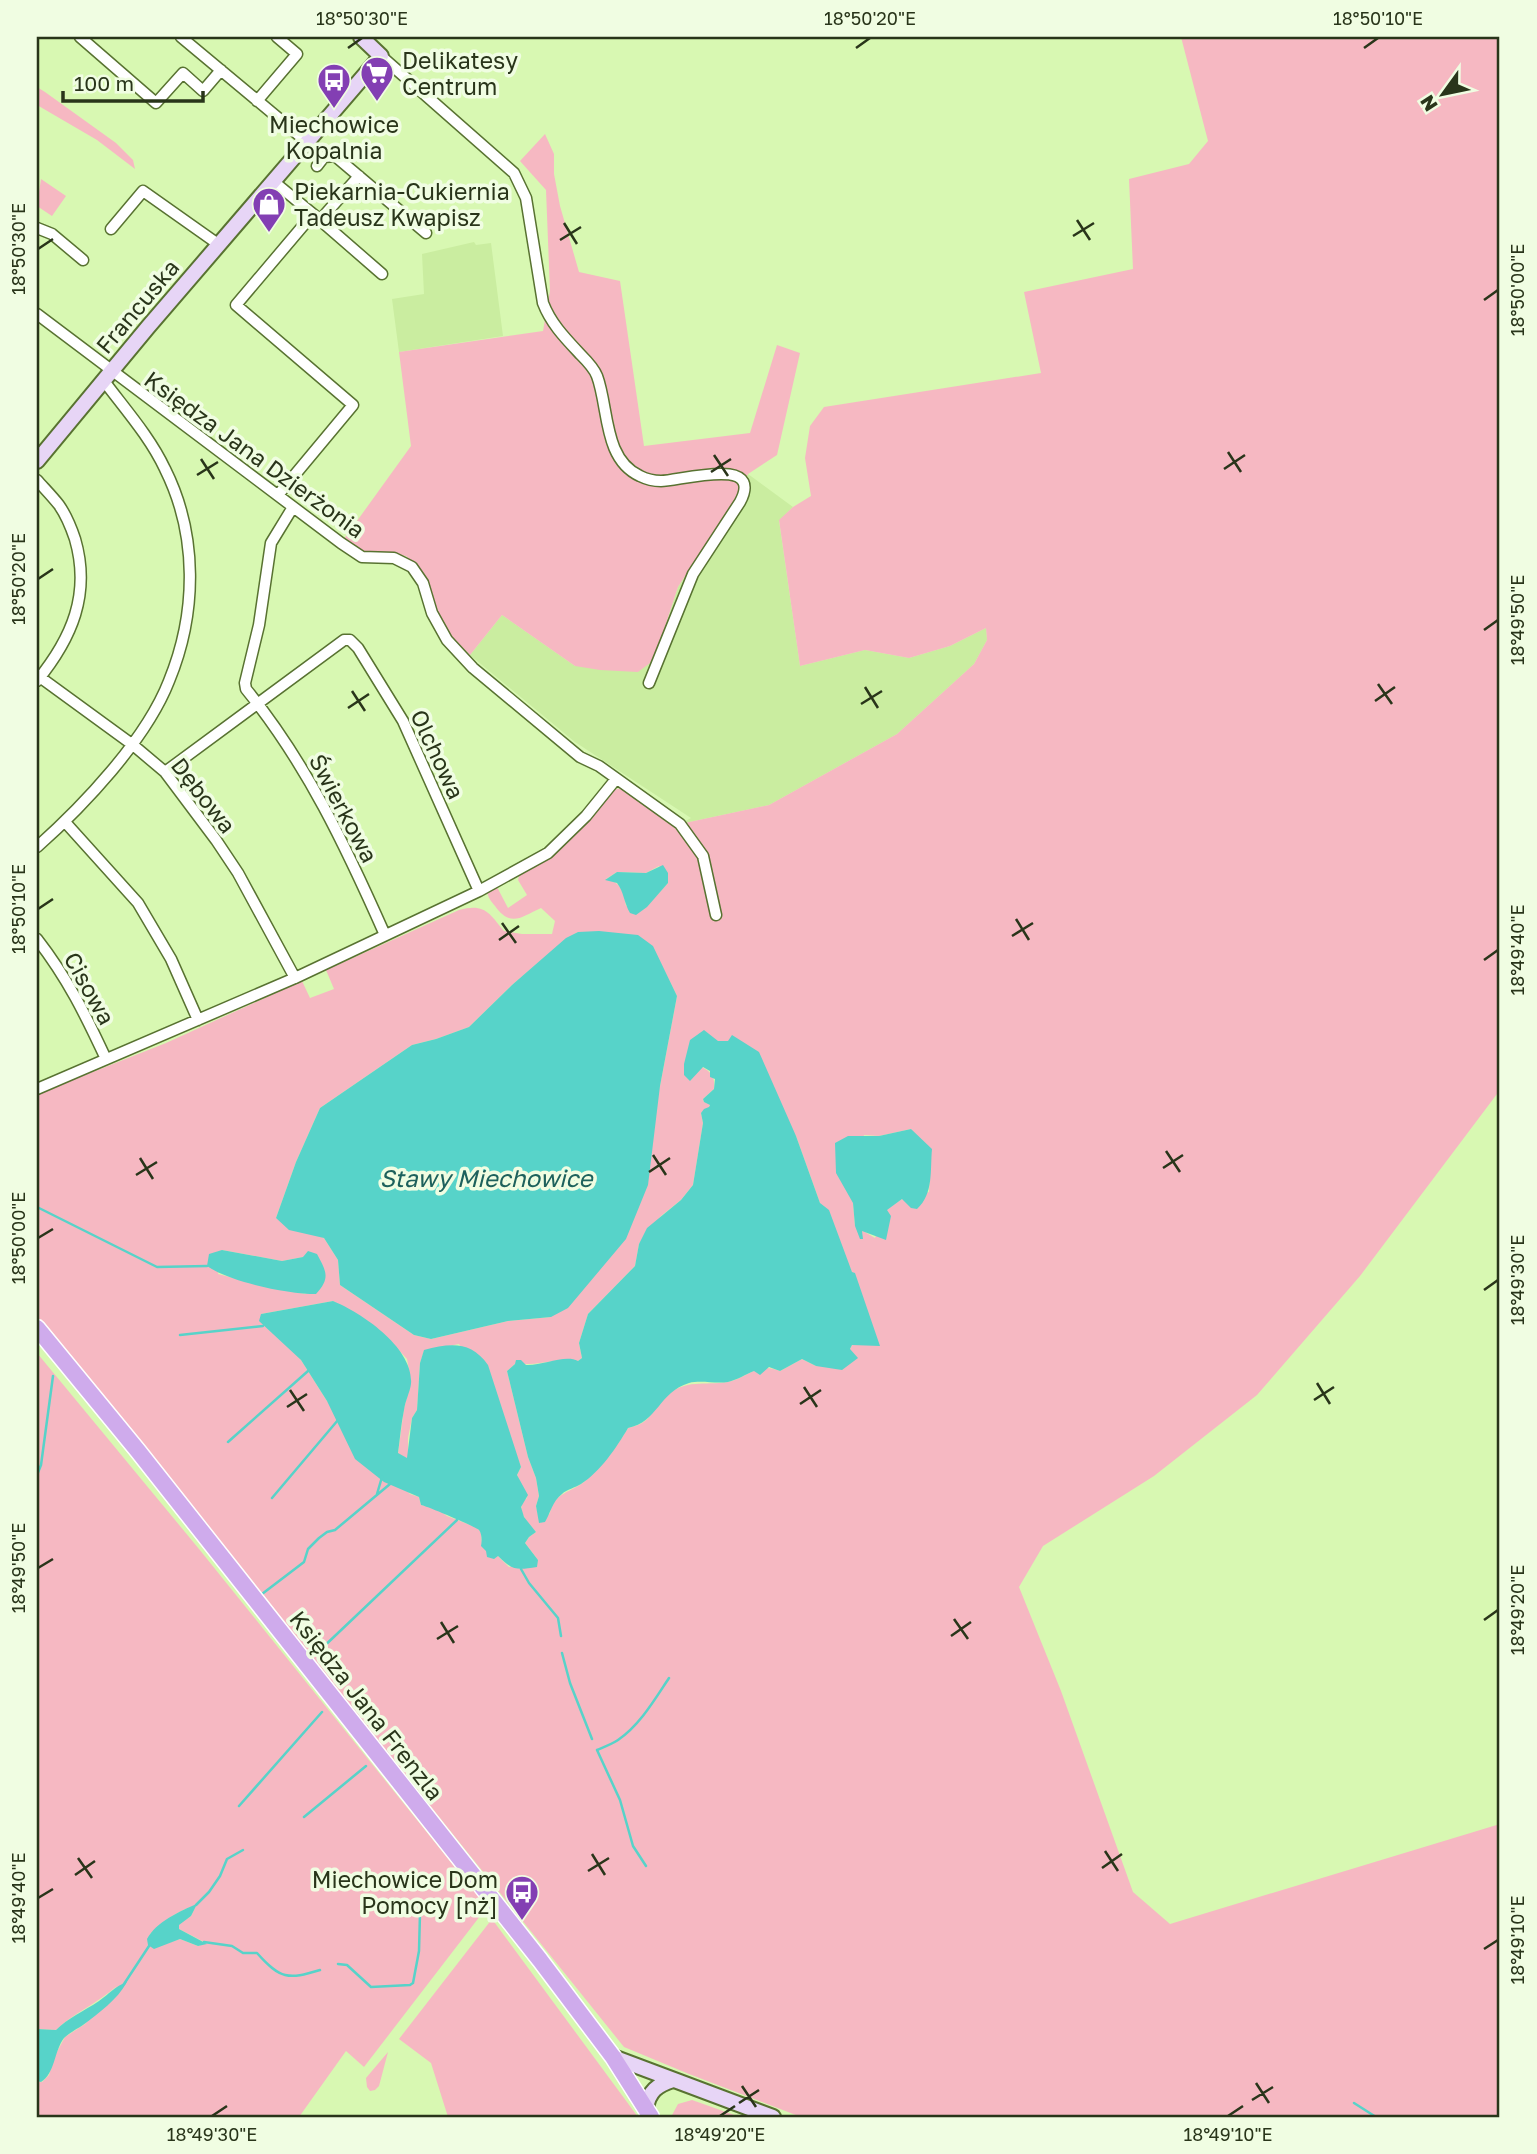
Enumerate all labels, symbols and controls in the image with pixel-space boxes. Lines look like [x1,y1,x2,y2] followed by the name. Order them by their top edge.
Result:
[316,7,408,29] text: 18°50'30"E
[824,7,916,29] text: 18°50'20"E
[1333,7,1423,29] text: 18°50'10"E
[402,46,518,100] place label: Delikatesy Centrum
[358,54,396,103] supermarket icon: Delikatesy Centrum
[63,60,203,104] scale bar
[1408,60,1478,130] north arrow
[315,61,353,110] bus stop icon: Miechowice Kopalnia
[74,70,134,96] text: 100 m
[1415,91,1442,116] text: N
[269,110,399,164] place label: Miechowice Kopalnia
[294,177,510,231] place label: Piekarnia-Cukiernia Tadeusz Kwapisz
[250,185,288,234] shop icon: Piekarnia-Cukiernia Tadeusz Kwapisz
[7,203,29,295] text: 18°50'30"E
[1506,244,1528,336] text: 18°50'00"E
[90,253,184,359] street label: Francuska
[139,365,371,543] street label: Księdza Jana Dzierżonia
[7,533,29,625] text: 18°50'20"E
[1506,575,1528,665] text: 18°49'50"E
[405,705,471,803] street label: Olchowa
[304,749,384,867] street label: Świerkowa
[166,752,242,838] street label: Dębowa
[7,864,29,954] text: 18°50'10"E
[1506,904,1528,996] text: 18°49'40"E
[59,947,121,1029] street label: Cisowa
[379,1163,595,1193] water label: Stawy Miechowice
[7,1192,29,1284] text: 18°50'00"E
[1506,1235,1528,1325] text: 18°49'30"E
[7,1523,29,1613] text: 18°49'50"E
[1506,1565,1528,1655] text: 18°49'20"E
[284,1605,450,1805] street label: Księdza Jana Frenzla
[7,1852,29,1944] text: 18°49'40"E
[312,1865,498,1919] place label: Miechowice Dom Pomocy [nż]
[503,1873,541,1922] bus stop icon: Miechowice Dom Pomocy [nż]
[1506,1896,1528,1984] text: 18°49'10"E
[167,2123,257,2145] text: 18°49'30"E
[675,2123,765,2145] text: 18°49'20"E
[1184,2123,1272,2145] text: 18°49'10"E

